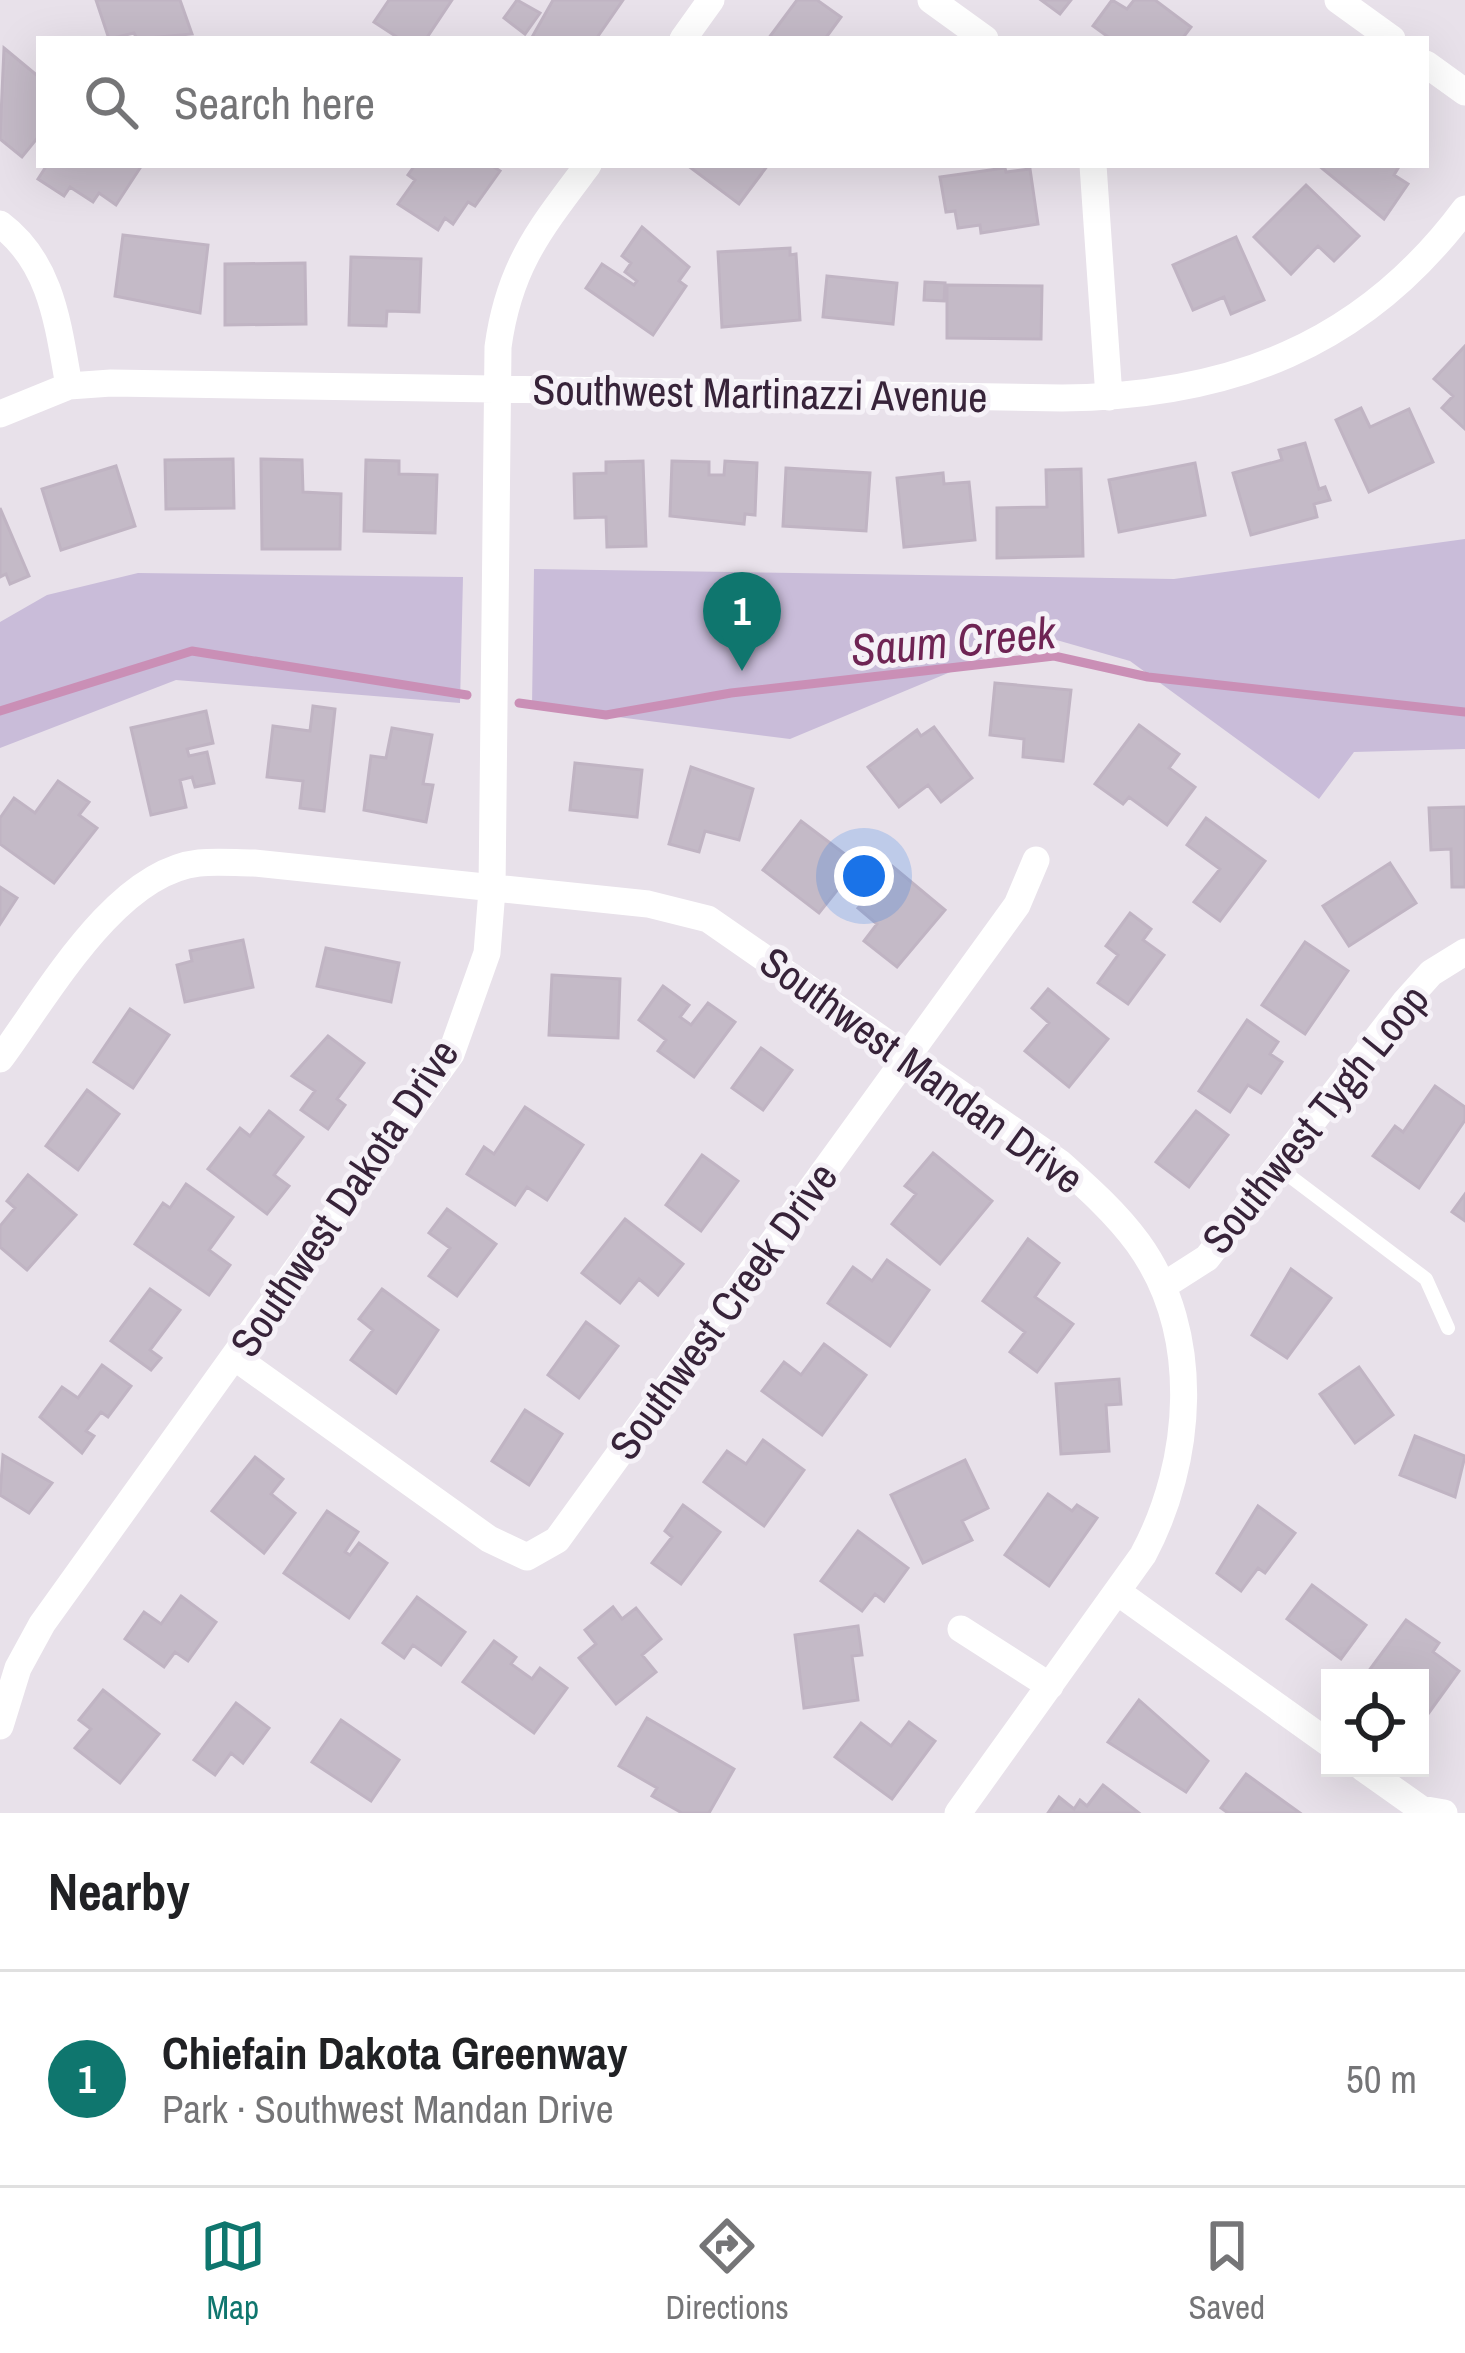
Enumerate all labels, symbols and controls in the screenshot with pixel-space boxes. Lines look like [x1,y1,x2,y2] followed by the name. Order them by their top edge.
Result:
[36,36,1429,168] search box
[78,69,144,135] icon: search
[174,72,375,133] text: Search here
[532,361,988,425] street label: Southwest Martinazzi Avenue
[703,572,781,671] pin: 1
[848,601,1059,680] water label: Saum Creek
[834,846,894,906] your location
[749,934,1095,1206] street label: Southwest Mandan Drive
[1189,973,1441,1265] street label: Southwest Tygh Loop
[217,1028,471,1368] street label: Southwest Dakota Drive
[596,1151,850,1471] street label: Southwest Creek Drive
[1321,1669,1429,1777] map controls
[1321,1669,1429,1777] button: locate
[48,1857,190,1926] text: Nearby
[162,2022,628,2083] text: Chiefain Dakota Greenway
[78,2053,96,2105] text: 1
[1346,2053,1417,2105] text: 50 m
[162,2083,614,2135] text: Park · Southwest Mandan Drive
[200,2213,266,2329] tab: Map
[665,2213,789,2329] tab: Directions
[1188,2213,1265,2329] tab: Saved

